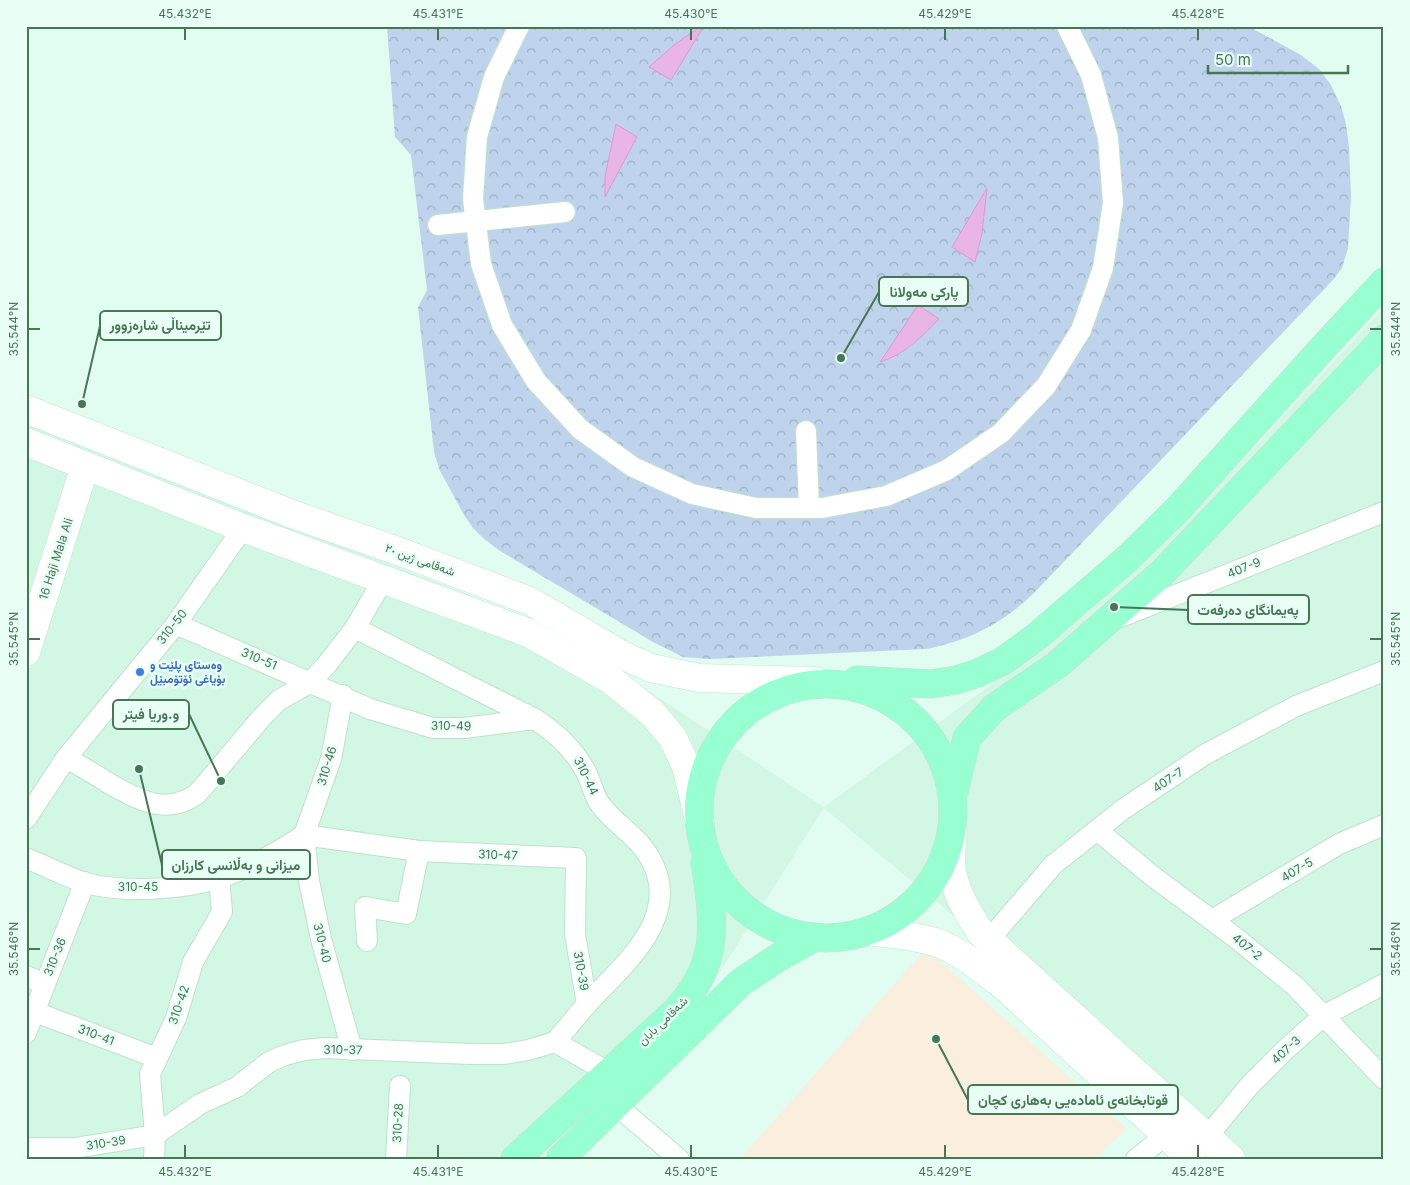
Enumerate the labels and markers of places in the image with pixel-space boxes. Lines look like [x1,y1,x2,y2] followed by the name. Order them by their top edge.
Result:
[879,277,968,306] callout: پارکی مەولانا
[100,311,221,340] callout: تێرمیناڵی شارەزوور
[1188,595,1309,624] callout: پەیمانگای دەرفەت
[150,657,226,687] place label: وەستای پلێت و بۆیاغی ئۆتۆمبێل
[134,666,146,678] marker: وەستای پلێت و بۆیاغی ئۆتۆمبێل
[113,700,189,729] callout: و.وريا فيتر
[162,850,310,879] callout: میزانی و بەڵانسی کارزان
[968,1085,1178,1114] callout: قوتابخانەی ئامادەیی بەهاری کچان

